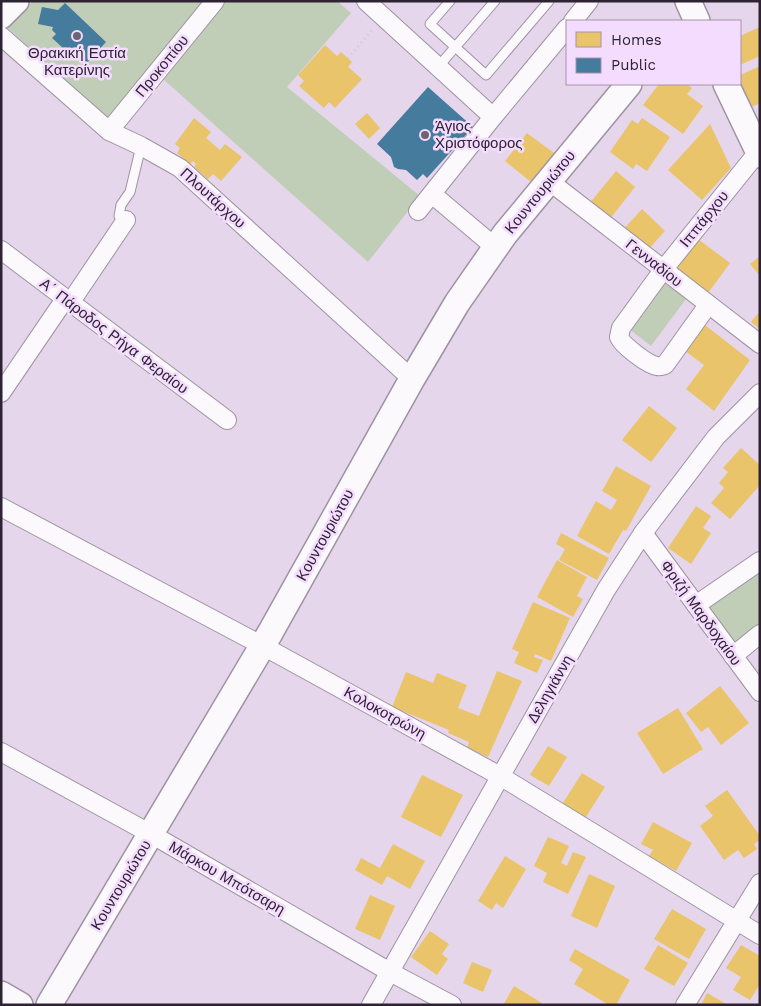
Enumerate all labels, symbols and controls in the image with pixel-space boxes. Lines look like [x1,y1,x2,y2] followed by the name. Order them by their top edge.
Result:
[566,20,741,85] legend
[71,30,83,42] marker: Θρακική Εστία Κατερίνης
[132,31,192,101] street label: Προκοπίου
[611,31,662,49] text: Homes
[28,44,126,79] place label: Θρακική Εστία Κατερίνης
[611,56,656,74] text: Public
[435,117,523,152] place label: Άγιος Χριστόφορος
[419,129,431,141] marker: Άγιος Χριστόφορος
[501,147,579,237] street label: Κουντουριώτου
[177,164,249,232] street label: Πλουτάρχου
[676,187,732,251] street label: Ιππάρχου
[622,235,686,291] street label: Γενναδίου
[36,274,192,398] street label: Α΄ Πάροδος Ρήγα Φεραίου
[292,486,358,584] street label: Κουντουριώτου
[657,557,745,669] street label: Φριζή Μαρδοχαίου
[523,652,577,726] street label: Δεληγιάννη
[341,683,429,743] street label: Κολοκοτρώνη
[87,837,155,933] street label: Κουντουριώτου
[166,837,288,919] street label: Μάρκου Μπότσαρη

